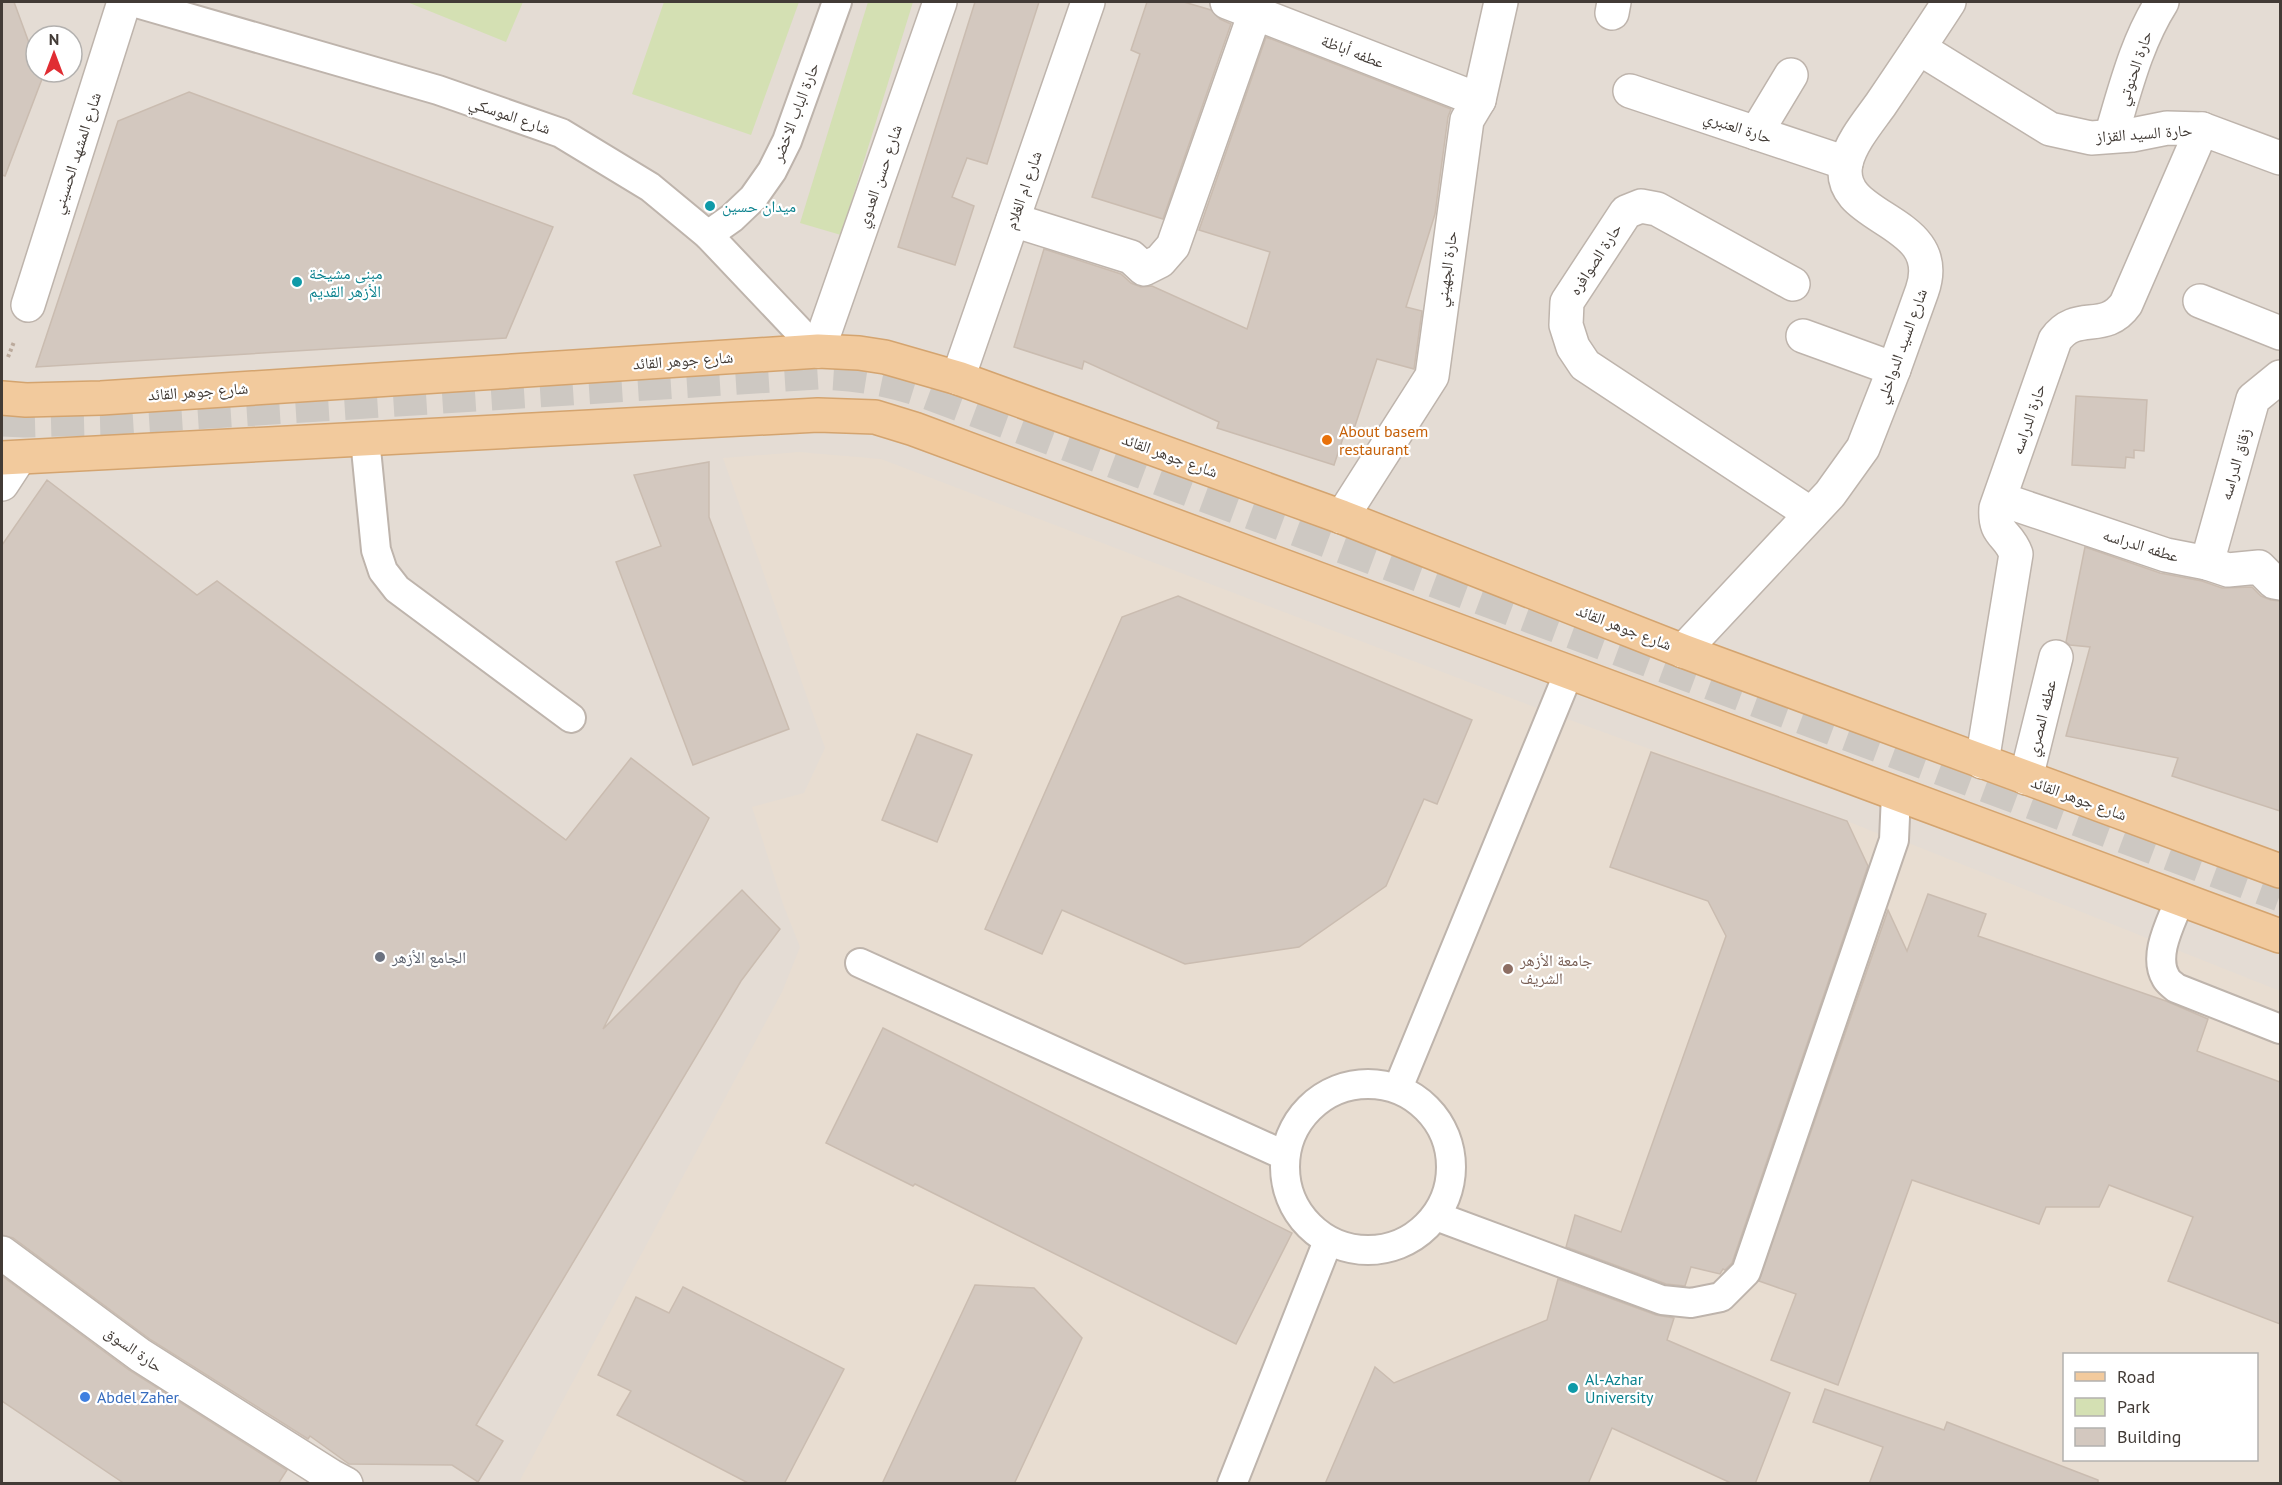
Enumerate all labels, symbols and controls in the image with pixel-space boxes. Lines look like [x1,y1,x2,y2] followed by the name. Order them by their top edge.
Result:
[24,24,84,84] north arrow
[2112,28,2159,109] street label: حارة الحنوتي
[49,29,59,49] text: N
[1319,30,1387,72] street label: عطفه أباظة
[767,59,823,166] street label: حارة الباب الاخضر
[47,90,108,217] street label: شارع المشهد الحسيني
[466,92,553,141] street label: شارع الموسكي
[1700,107,1775,150] street label: حارة العنبري
[2094,120,2193,146] street label: حارة السيد القزاز
[852,122,909,231] street label: شارع حسن العدوي
[1000,148,1047,232] street label: شارع ام الغلام
[722,196,796,217] place label: ميدان حسين
[703,199,717,213] marker: ميدان حسين
[1564,219,1626,299] street label: حارة الصوافره
[1431,230,1464,309] street label: حارة الجهيني
[309,263,382,302] place label: مبنى مشيخة الأزهر القديم
[290,275,304,289] marker: مبنى مشيخة الأزهر القديم
[1871,286,1934,407] street label: شارع السيد الدواخلي
[632,347,734,374] street label: شارع جوهر القائد
[147,378,249,405] street label: شارع جوهر القائد
[2007,381,2049,457] street label: حارة الدراسه
[1339,421,1428,459] place label: About basem restaurant
[2215,426,2256,503] street label: زقاق الدراسه
[1119,428,1221,483] street label: شارع جوهر القائد
[1320,433,1334,447] marker: About basem restaurant
[2101,524,2181,566] street label: عطفه الدراسه
[1573,600,1675,655] street label: شارع جوهر القائد
[2022,678,2063,759] street label: عطفه المصري
[2028,771,2130,826] street label: شارع جوهر القائد
[391,947,466,968] place label: الجامع الأزهر
[373,950,387,964] marker: الجامع الأزهر
[1519,950,1593,988] place label: جامعة الأزهر الشريف
[1501,962,1515,976] marker: جامعة الأزهر الشريف
[100,1322,167,1377] street label: حارة السوق
[2063,1353,2258,1461] legend
[2117,1365,2155,1388] text: Road
[1585,1369,1654,1407] place label: Al-Azhar University
[1566,1381,1580,1395] marker: Al-Azhar University
[97,1387,180,1407] place label: Abdel Zaher
[78,1390,92,1404] marker: Abdel Zaher
[2117,1395,2150,1418] text: Park
[2117,1425,2181,1448] text: Building

